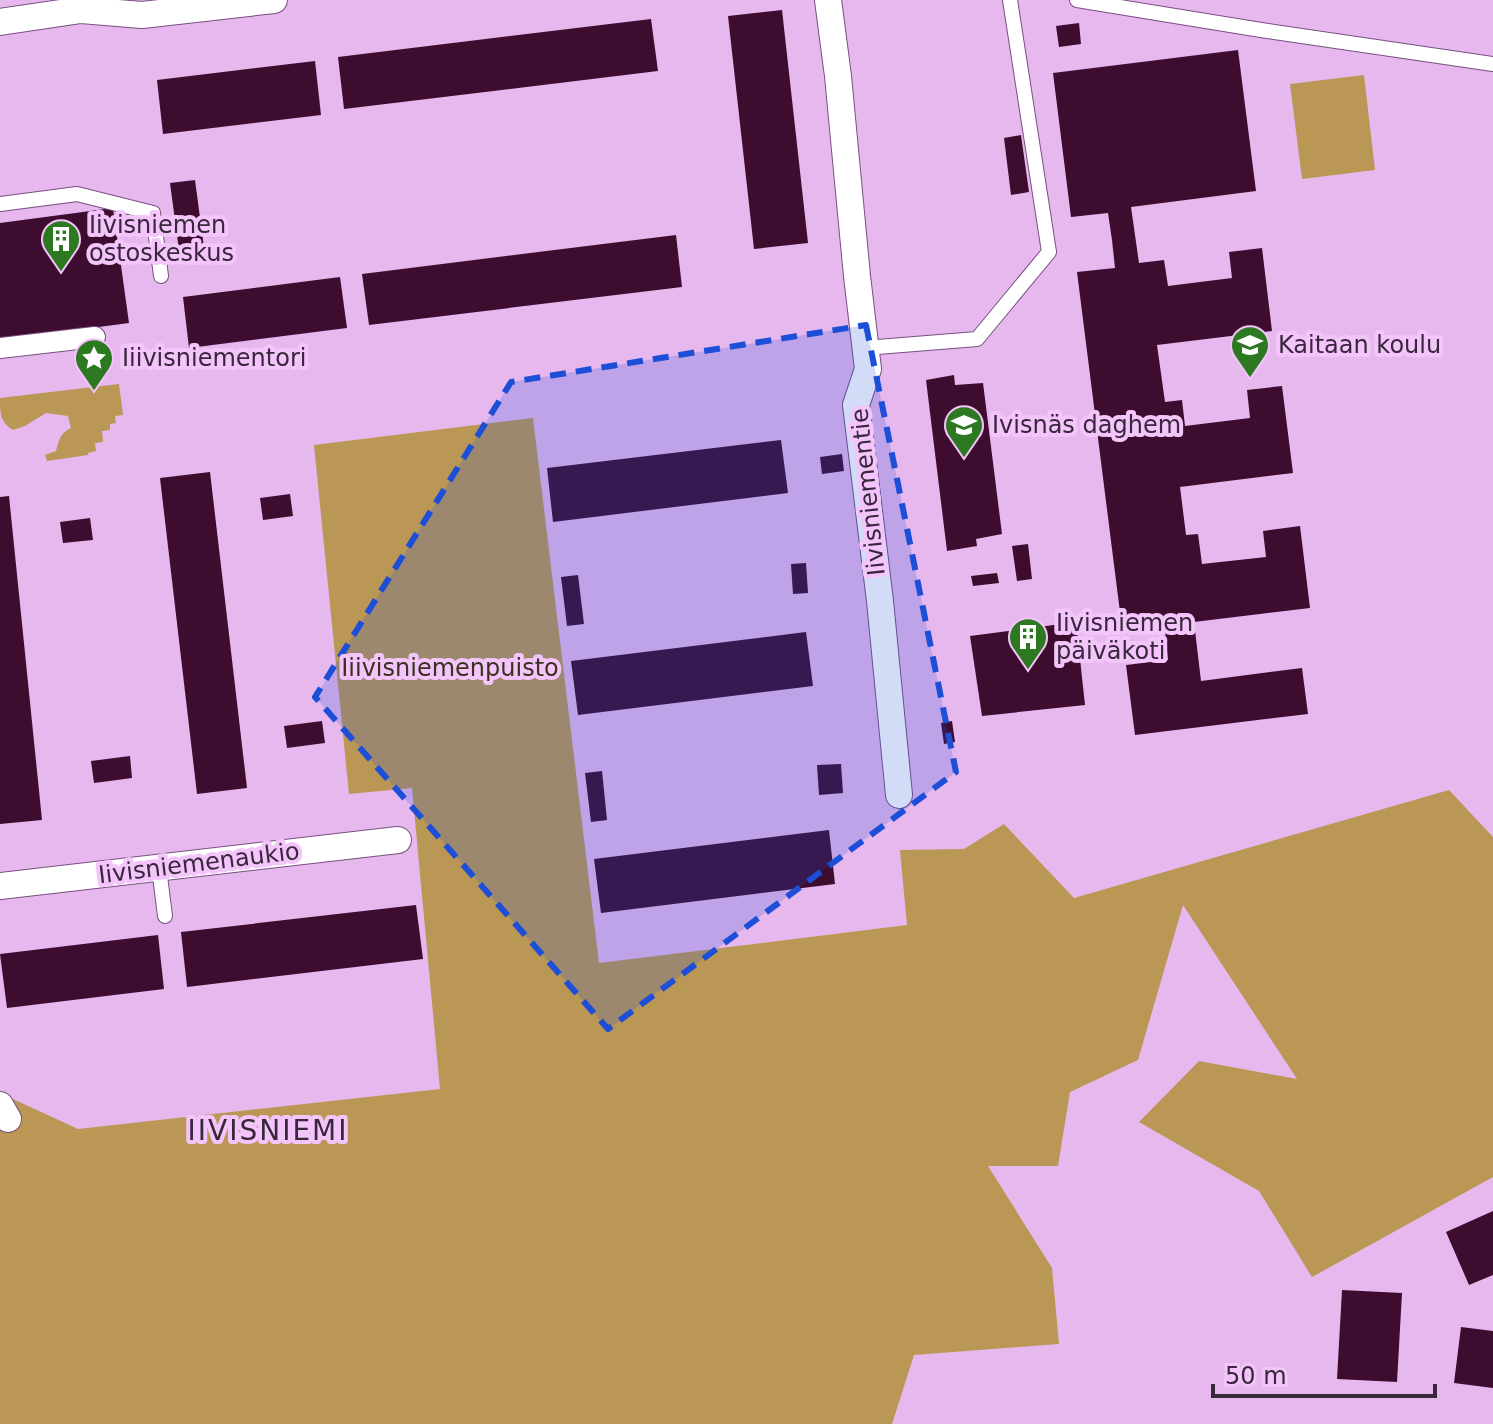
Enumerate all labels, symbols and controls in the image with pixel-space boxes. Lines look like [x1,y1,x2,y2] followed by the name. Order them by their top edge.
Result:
[89,211,234,267] place label: Iivisniemen ostoskeskus
[40,218,82,273] building icon: Iivisniemen ostoskeskus
[1229,324,1271,379] school or university icon: Kaitaan koulu
[1278,331,1441,359] place label: Kaitaan koulu
[73,337,115,392] place icon: Iiivisniementori
[122,344,306,372] place label: Iiivisniementori
[943,404,985,459] school or university icon: Ivisnäs daghem
[845,407,891,577] street label: Iivisniementie
[992,411,1181,439] place label: Ivisnäs daghem
[1056,609,1193,665] place label: Iivisniemen päiväkoti
[1007,616,1049,671] building icon: Iivisniemen päiväkoti
[341,654,559,682] park label: Iiivisniemenpuisto
[97,837,301,889] street label: Iivisniemenaukio
[187,1114,349,1147] district label: IIVISNIEMI
[1213,1348,1435,1398] scale bar
[1225,1362,1287,1390] text: 50 m

